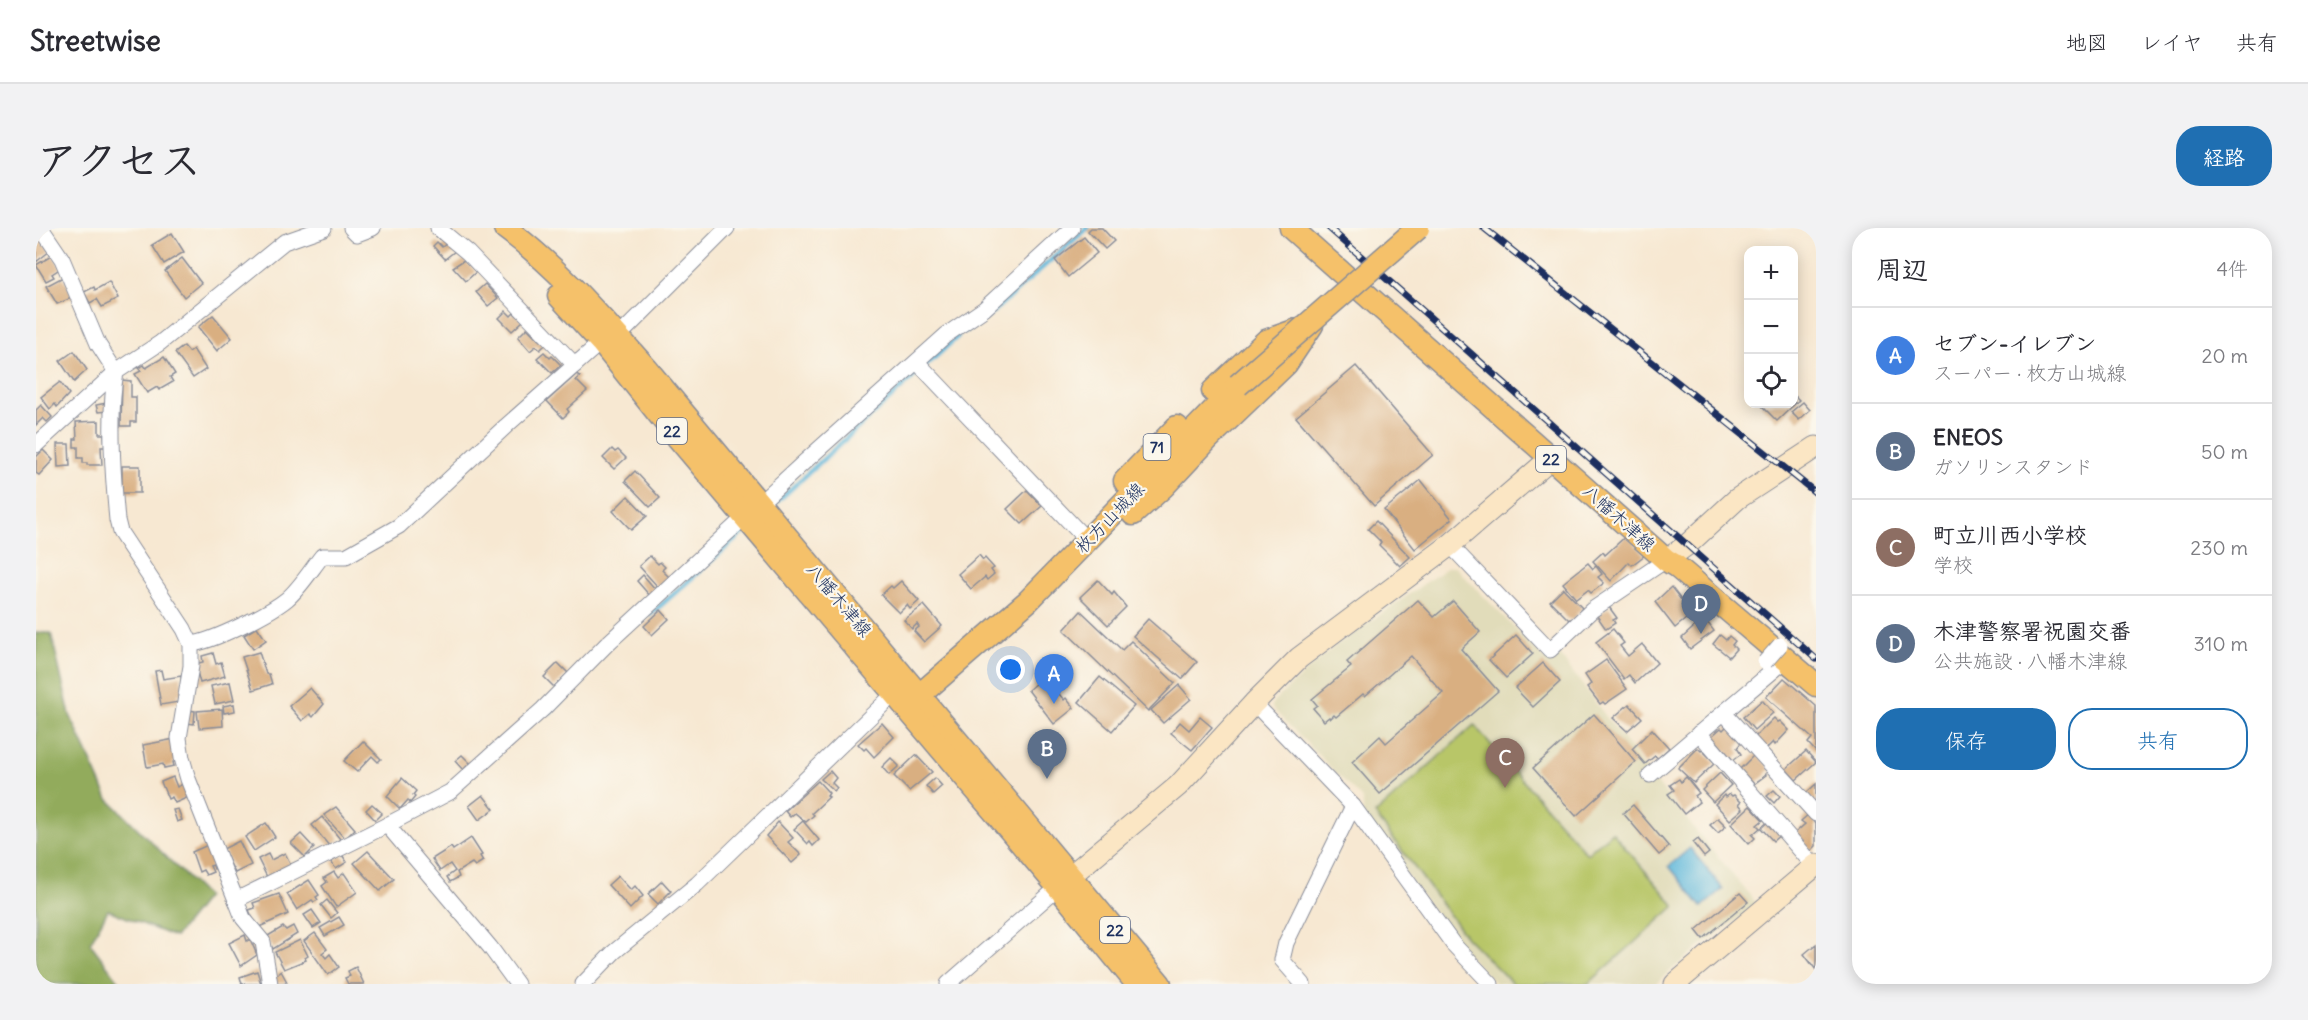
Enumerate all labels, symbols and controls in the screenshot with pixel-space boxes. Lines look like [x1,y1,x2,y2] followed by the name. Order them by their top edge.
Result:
[30,23,161,59] text: Streetwise
[2066,29,2108,56] text: 地図
[2141,29,2203,56] text: レイヤ
[2236,29,2278,56] text: 共有
[2176,126,2272,186] button: 経路
[36,134,201,186] text: アクセス
[1744,246,1798,408] map controls
[1744,246,1798,300] button: +
[1876,253,1928,286] text: 周辺
[2216,256,2248,281] text: 4件
[1744,300,1798,354] button: −
[1933,329,2096,357] text: セブン-イレブン
[1889,343,1902,368] text: A
[2202,343,2248,368] text: 20 m
[1744,354,1798,408] button: locate
[1933,360,2126,385] text: スーパー · 枚方山城線
[657,418,687,444] road number: 22
[1933,423,2003,451] text: ENEOS
[1144,434,1170,460] road number: 71
[1889,439,1902,464] text: B
[2201,439,2248,464] text: 50 m
[1536,446,1566,472] road number: 22
[1933,454,2093,479] text: ガソリンスタンド
[1070,477,1149,558] street label: 枚方山城線
[1578,479,1660,556] street label: 八幡木津線
[1933,521,2087,549] text: 町立川西小学校
[1889,535,1902,560] text: C
[2190,535,2248,560] text: 230 m
[1933,552,1973,577] text: 学校
[802,558,877,642] street label: 八幡木津線
[1682,584,1720,634] pin: D
[1933,617,2131,645] text: 木津警察署祝園交番
[1888,631,1903,656] text: D
[2193,631,2248,656] text: 310 m
[1933,648,2127,673] text: 公共施設 · 八幡木津線
[1034,654,1074,704] pin: A
[996,655,1025,684] your location
[1876,708,2056,770] button: 保存
[2068,708,2248,770] button: 共有
[1028,730,1066,779] pin: B
[1486,738,1524,788] pin: C
[1100,917,1130,943] road number: 22

